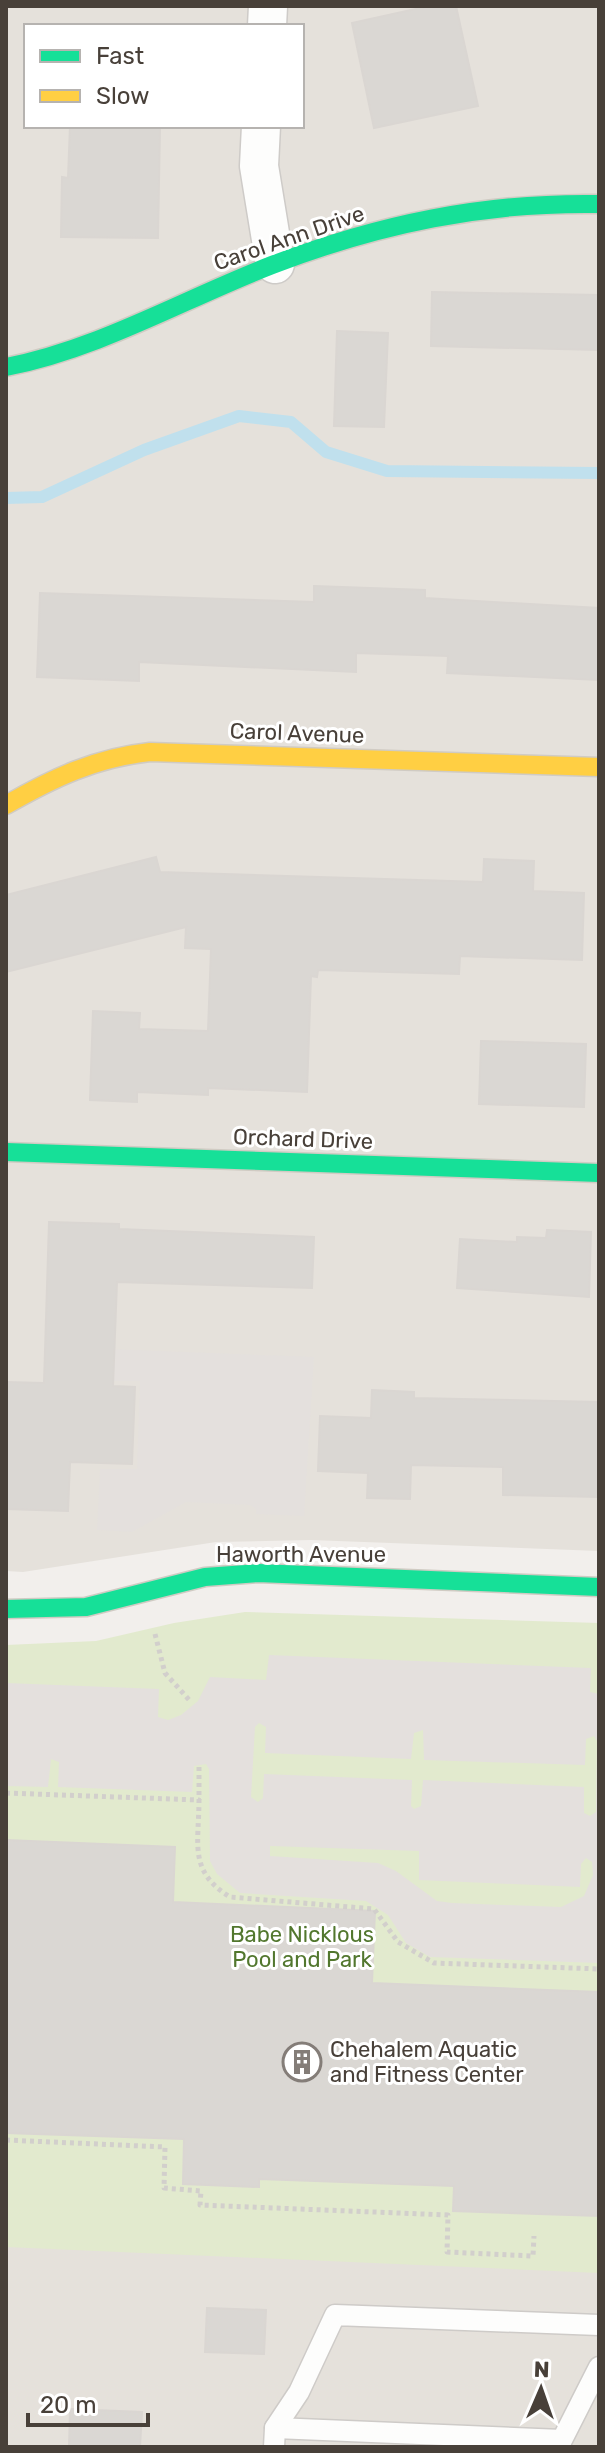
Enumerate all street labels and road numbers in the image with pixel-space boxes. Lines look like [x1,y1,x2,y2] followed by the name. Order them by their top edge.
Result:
[210,200,368,276] street label: Carol Ann Drive
[229,717,365,749] street label: Carol Avenue
[232,1123,374,1155] street label: Orchard Drive
[216,1541,386,1568] street label: Haworth Avenue

